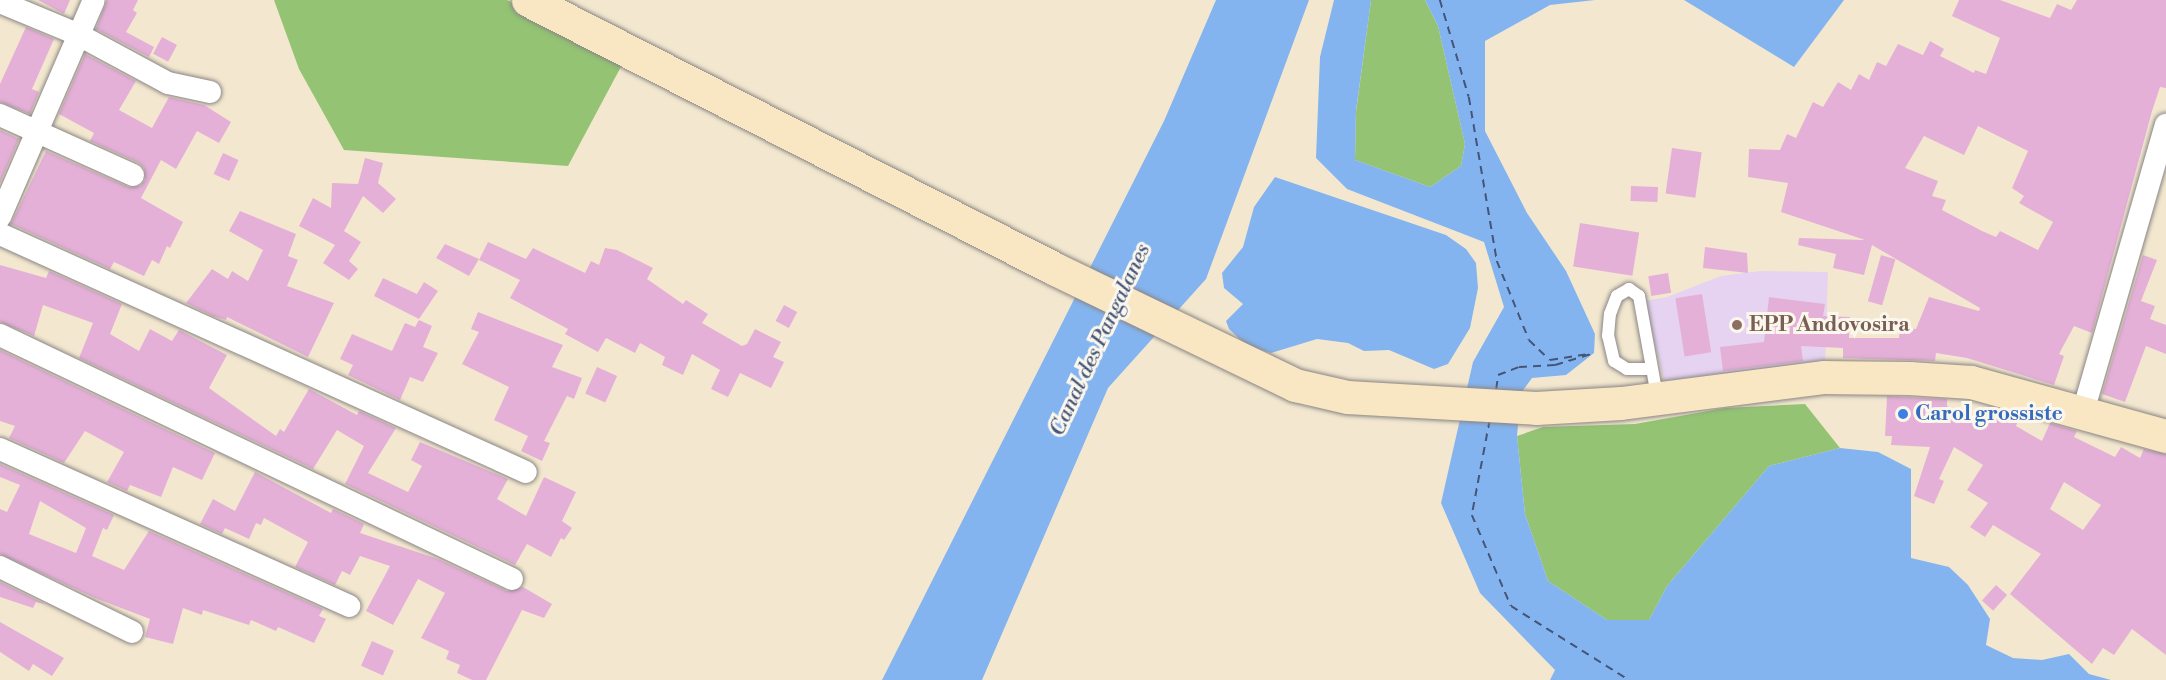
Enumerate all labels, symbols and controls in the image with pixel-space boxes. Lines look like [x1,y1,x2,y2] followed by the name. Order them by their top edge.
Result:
[1044,240,1156,440] water label: Canal des Pangalanes
[1749,312,1910,338] place label: EPP Andovosira
[1730,318,1744,332] marker: EPP Andovosira
[1915,401,2063,427] place label: Carol grossiste
[1896,407,1910,421] marker: Carol grossiste

